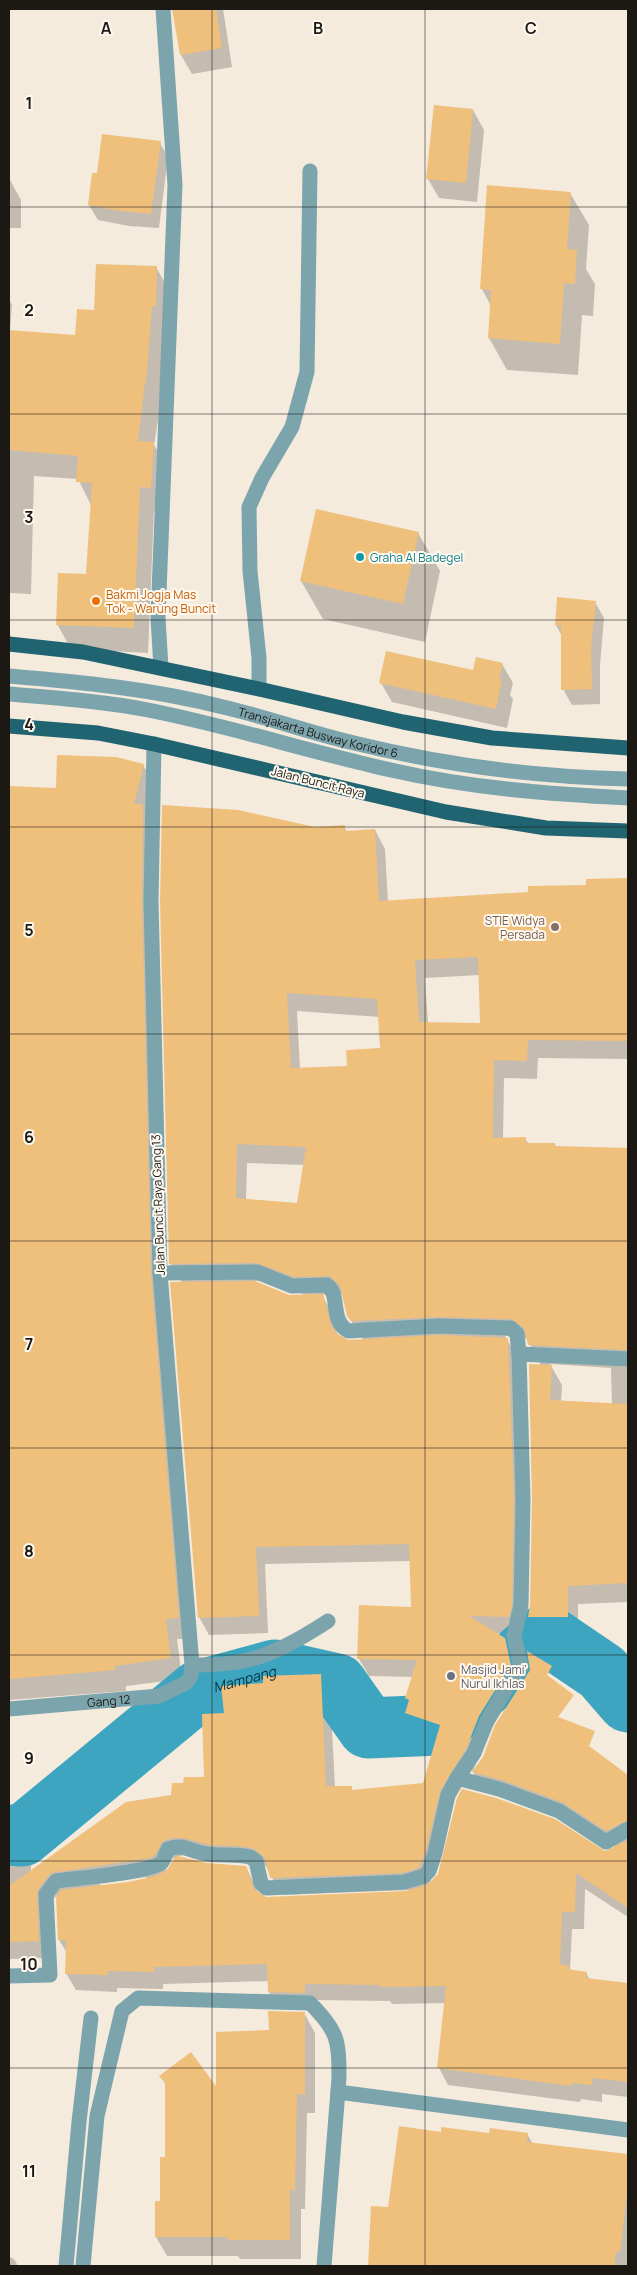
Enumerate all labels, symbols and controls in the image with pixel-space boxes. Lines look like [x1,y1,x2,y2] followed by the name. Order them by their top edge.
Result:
[101,17,112,39] text: A
[313,17,323,39] text: B
[525,17,537,39] text: C
[25,92,33,114] text: 1
[24,299,34,321] text: 2
[24,506,34,528] text: 3
[370,549,463,566] place label: Graha Al Badegel
[354,551,366,563] marker: Graha Al Badegel
[106,586,216,617] place label: Bakmi Jogja Mas Tok - Warung Buncit
[90,595,102,607] marker: Bakmi Jogja Mas Tok - Warung Buncit
[236,703,400,761] street label: Transjakarta Busway Koridor 6
[24,713,34,735] text: 4
[269,762,367,802] street label: Jalan Buncit Raya
[485,912,545,943] place label: STIE Widya Persada
[24,919,34,941] text: 5
[549,921,561,933] marker: STIE Widya Persada
[24,1126,34,1148] text: 6
[147,1134,169,1276] street label: Jalan Buncit Raya Gang 13
[25,1333,33,1355] text: 7
[24,1540,34,1562] text: 8
[211,1660,279,1696] water label: Mampang
[461,1661,527,1692] place label: Masjid Jami' Nurul Ikhlas
[445,1670,457,1682] marker: Masjid Jami' Nurul Ikhlas
[86,1690,131,1711] street label: Gang 12
[24,1747,34,1769] text: 9
[20,1953,38,1975] text: 10
[22,2160,36,2182] text: 11

